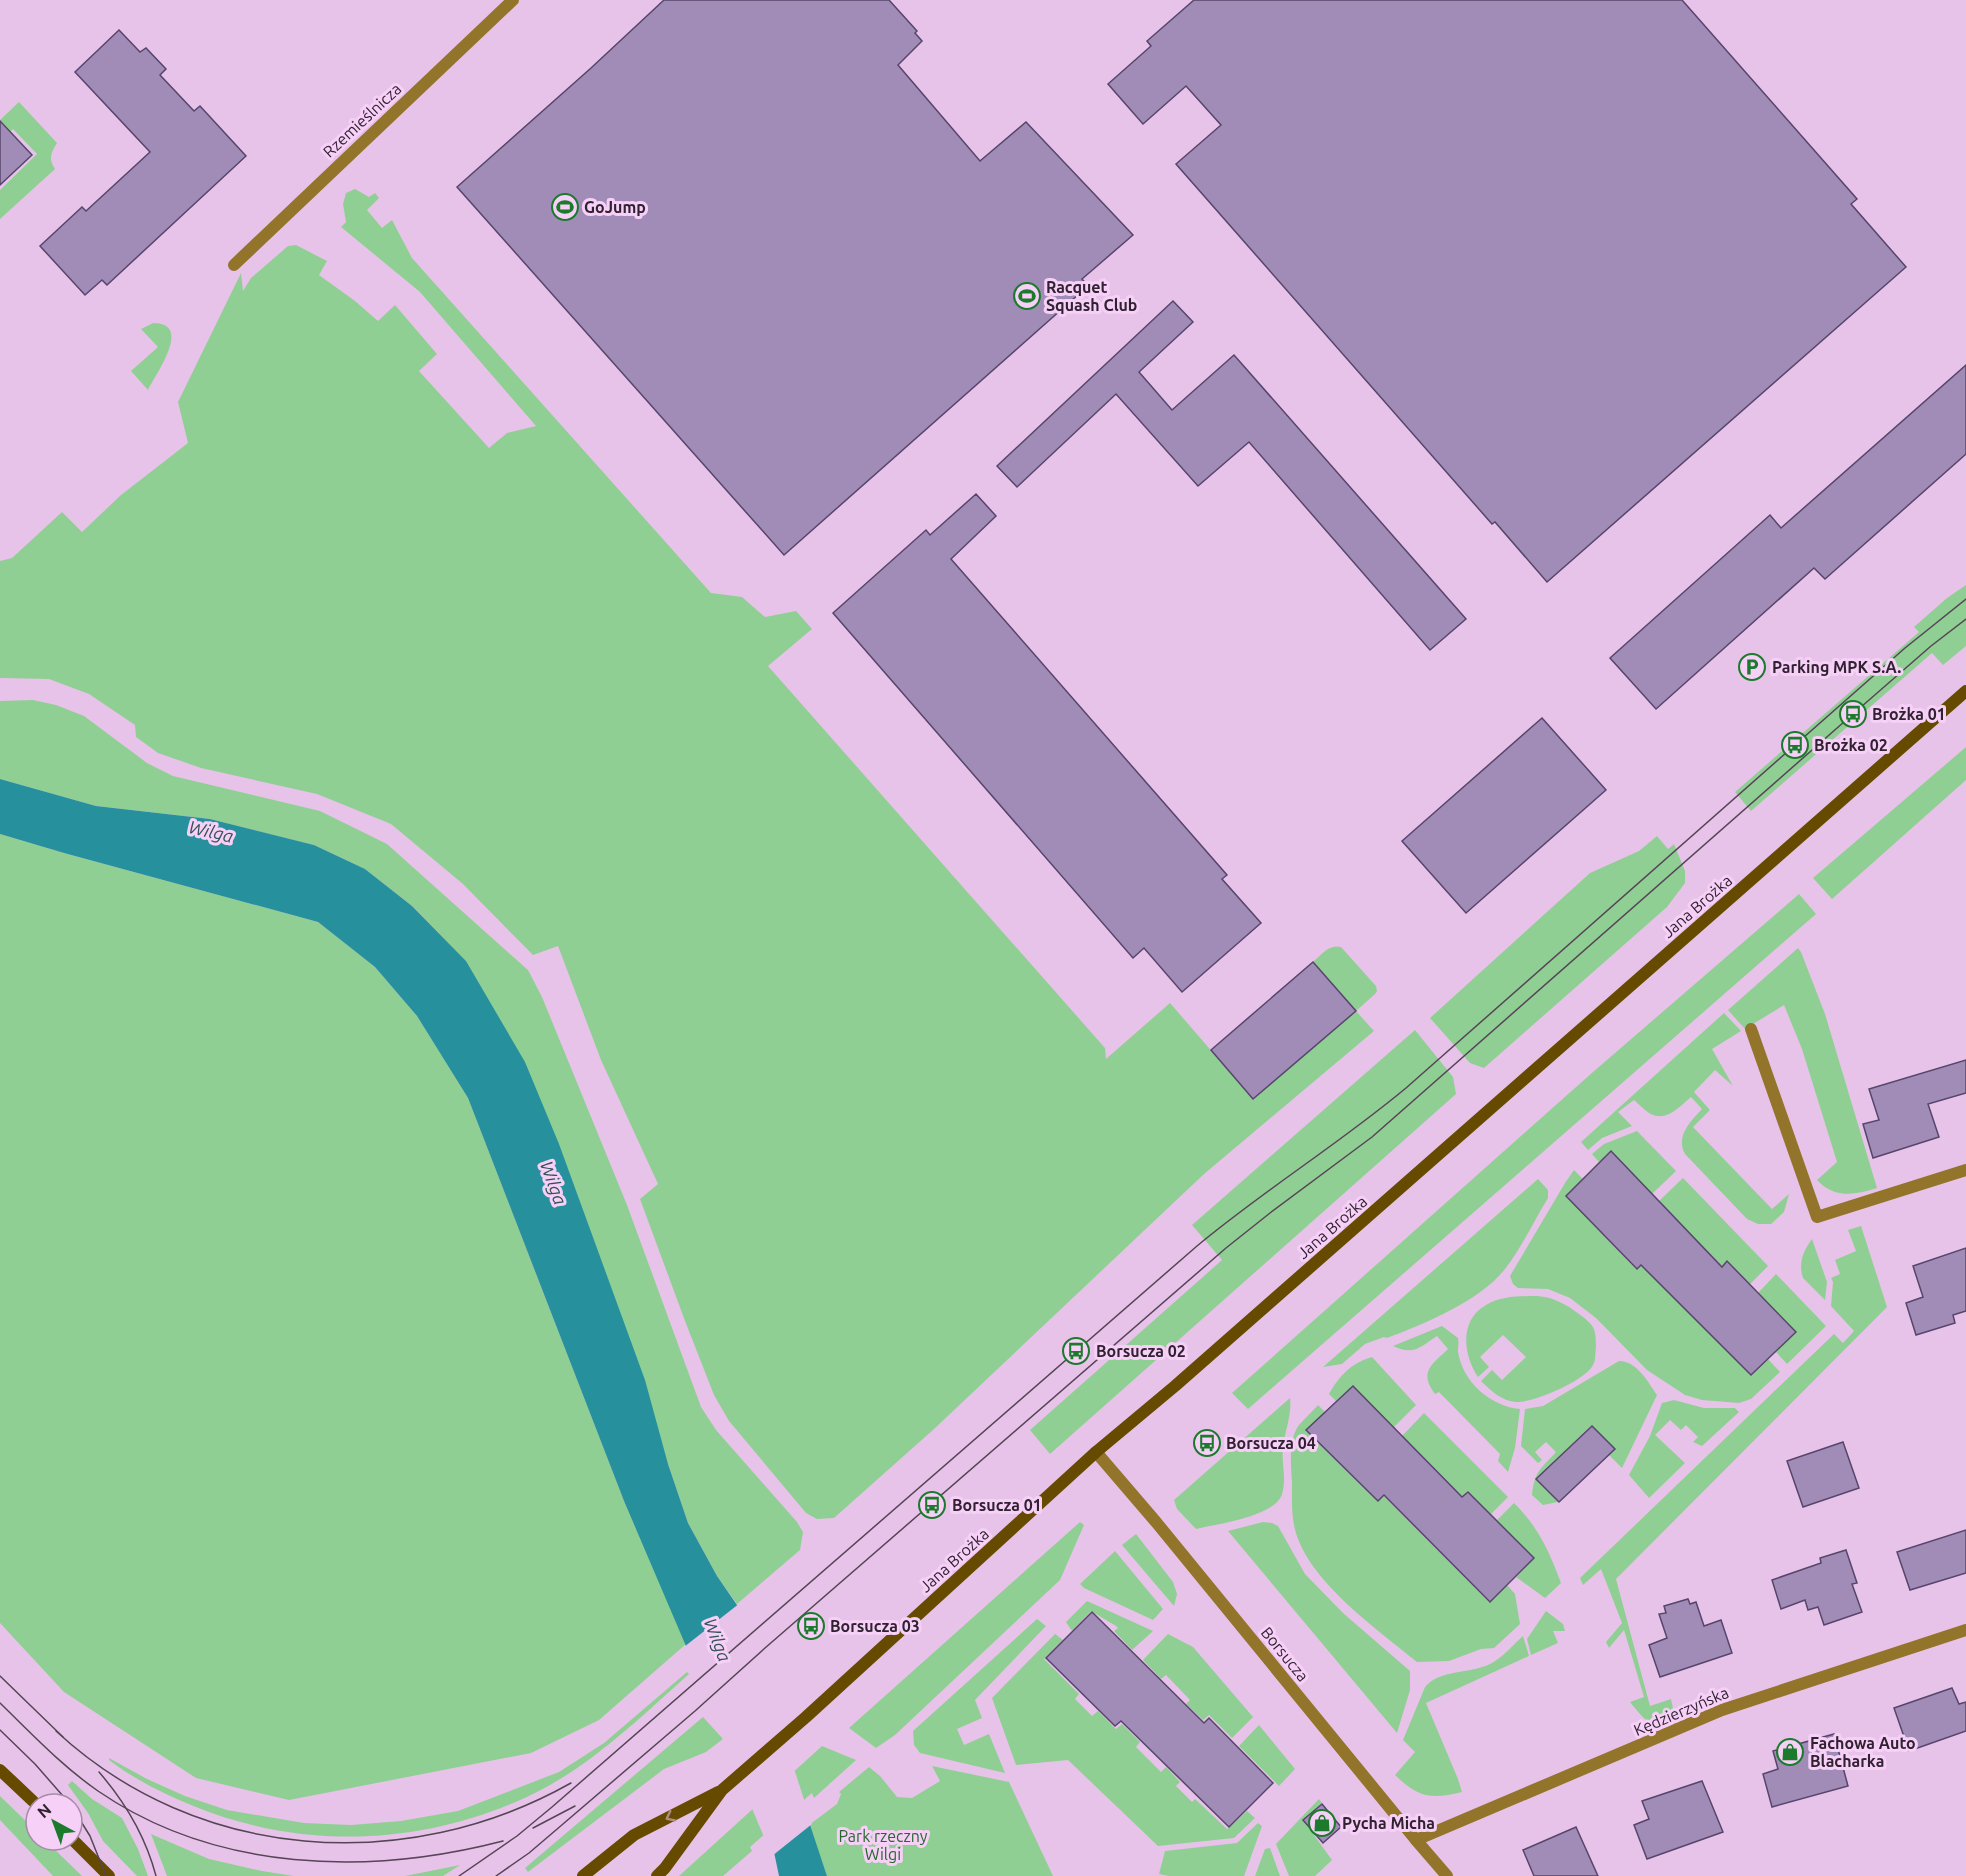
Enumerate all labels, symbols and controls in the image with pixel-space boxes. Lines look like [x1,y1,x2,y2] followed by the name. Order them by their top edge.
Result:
[319,79,405,161] street label: Rzemieślnicza
[550,192,580,222] sports icon: GoJump
[584,198,646,216] place label: GoJump
[1046,278,1137,314] place label: Racquet Squash Club
[1012,281,1042,311] sports icon: Racquet Squash Club
[1737,652,1767,682] parking icon: Parking MPK S.A.
[1772,658,1901,676] place label: Parking MPK S.A.
[1838,699,1868,729] bus stop icon: Brożka 01
[1872,705,1946,723] place label: Brożka 01
[1780,730,1810,760] bus stop icon: Brożka 02
[1814,736,1888,754] place label: Brożka 02
[187,816,236,846] water label: Wilga
[1659,871,1735,941] street label: Jana Brożka
[537,1158,571,1207] water label: Wilga
[1294,1192,1370,1262] street label: Jana Brożka
[1061,1336,1091,1366] bus stop icon: Borsucza 02
[1096,1342,1186,1360] place label: Borsucza 02
[1192,1428,1222,1458] bus stop icon: Borsucza 04
[1226,1434,1316,1452] place label: Borsucza 04
[917,1490,947,1520] bus stop icon: Borsucza 01
[952,1496,1042,1514] place label: Borsucza 01
[916,1524,992,1596] street label: Jana Brożka
[796,1611,826,1641] bus stop icon: Borsucza 03
[701,1615,735,1664] water label: Wilga
[830,1617,920,1635] place label: Borsucza 03
[1258,1623,1312,1685] street label: Borsucza
[1631,1683,1731,1739] street label: Kędzierzyńska
[1810,1734,1916,1770] place label: Fachowa Auto Blacharka
[1775,1737,1805,1767] shop icon: Fachowa Auto Blacharka
[24,1792,84,1852] north arrow
[34,1800,55,1821] text: N
[1307,1808,1337,1838] shop icon: Pycha Micha
[665,1810,676,1821] one-way arrow
[1342,1814,1435,1832] place label: Pycha Micha
[838,1827,928,1863] park label: Park rzeczny Wilgi

